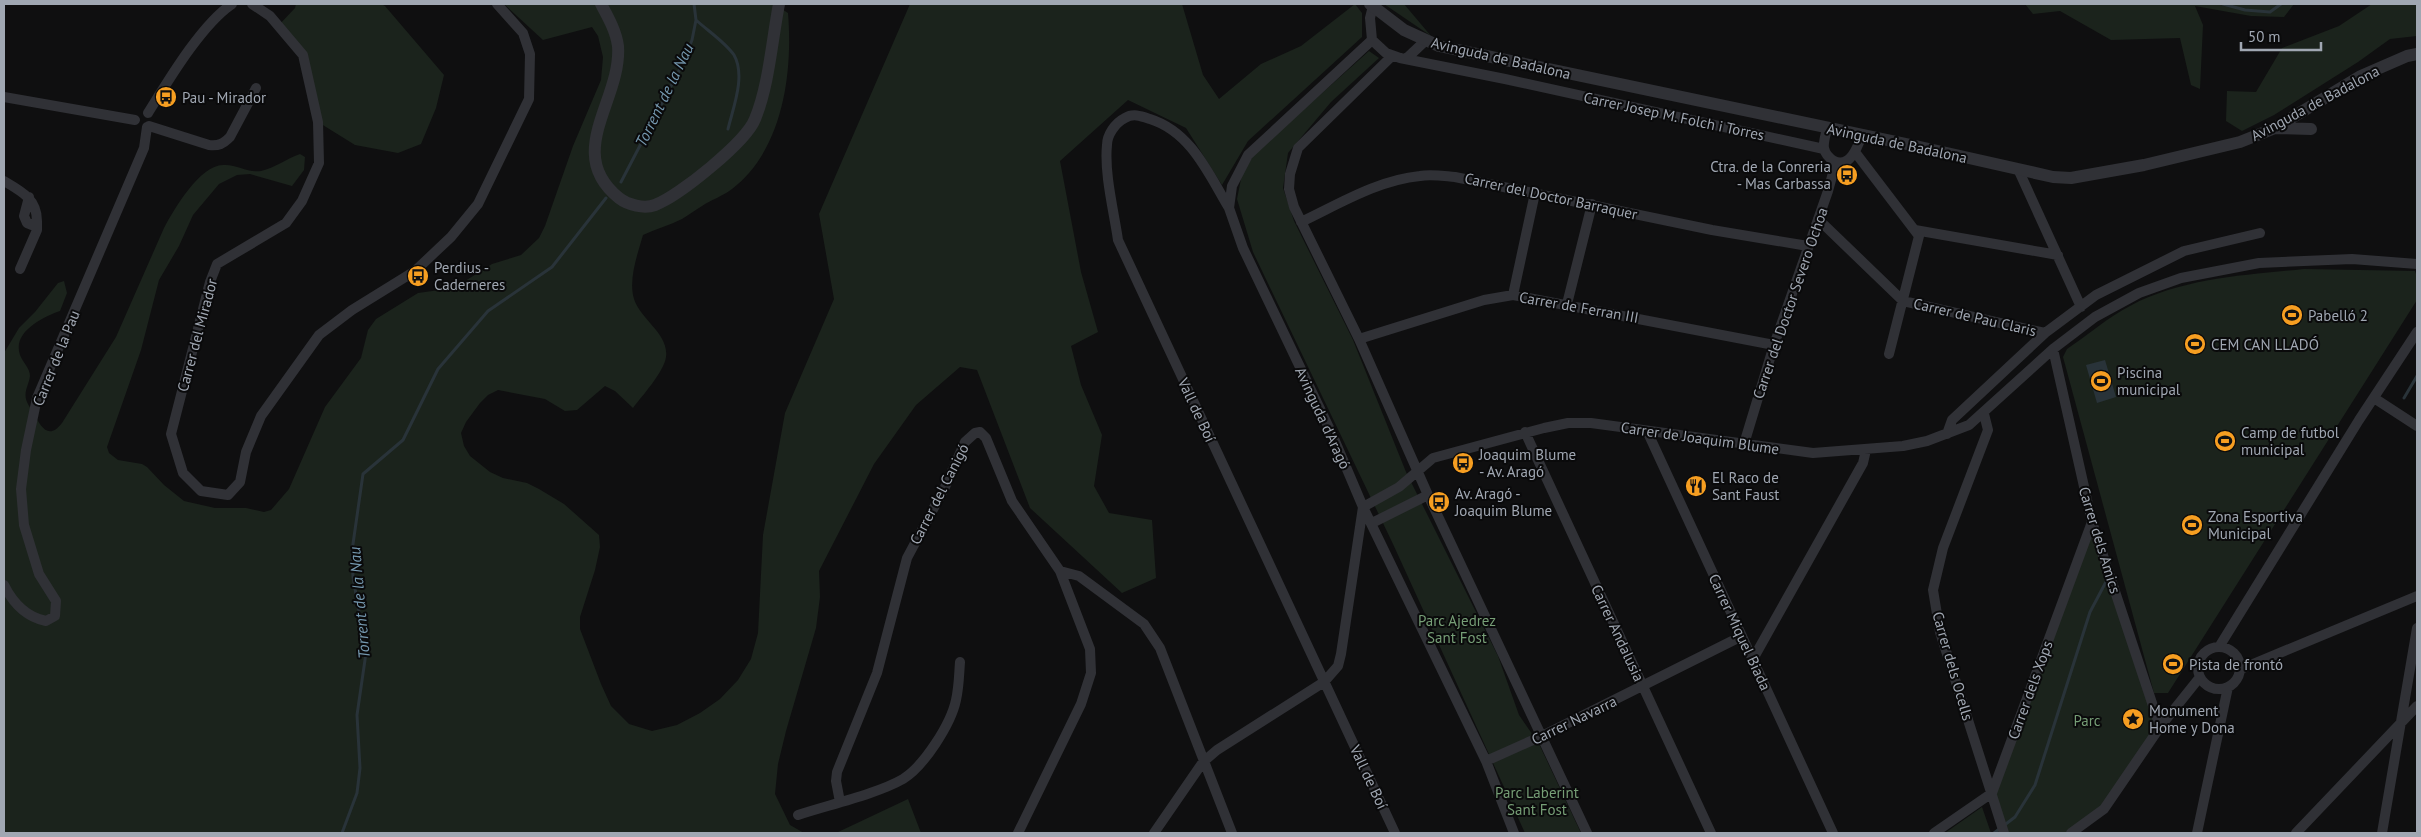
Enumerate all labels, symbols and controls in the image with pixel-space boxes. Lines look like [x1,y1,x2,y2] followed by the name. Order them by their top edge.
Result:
[2241,20,2321,52] scale bar
[2248,27,2281,46] text: 50 m
[1429,33,1573,83] street label: Avinguda de Badalona
[630,40,698,150] water label: Torrent de la Nau
[2247,61,2383,145] street label: Avinguda de Badalona
[154,85,178,109] bus stop icon: Pau - Mirador
[182,88,266,107] place label: Pau - Mirador
[1582,88,1766,144] street label: Carrer Josep M. Folch i Torres
[1825,119,1969,167] street label: Avinguda de Badalona
[1710,157,1831,193] place label: Ctra. de la Conreria - Mas Carbassa
[1835,163,1859,187] bus stop icon: Ctra. de la Conreria - Mas Carbassa
[1463,168,1639,224] street label: Carrer del Doctor Barraquer
[1748,205,1832,401] street label: Carrer del Doctor Severo Ochoa
[434,258,505,294] place label: Perdius - Caderneres
[406,264,430,288] bus stop icon: Perdius - Caderneres
[173,276,221,394] street label: Carrer del Mirador
[1518,287,1640,327] street label: Carrer de Ferran III
[1912,294,2038,340] street label: Carrer de Pau Claris
[2280,303,2304,327] sports icon: Pabelló 2
[2308,306,2368,325] place label: Pabelló 2
[28,307,84,409] street label: Carrer de la Pau
[2183,332,2207,356] sports icon: CEM CAN LLADÓ
[2211,335,2319,354] place label: CEM CAN LLADÓ
[2117,363,2181,399] place label: Piscina municipal
[1291,364,1355,472] street label: Avinguda d'Aragó
[2089,369,2113,393] sports icon: Piscina municipal
[1173,374,1220,445] street label: Vall de Boí
[1620,417,1780,459] street label: Carrer de Joaquim Blume
[2241,423,2340,459] place label: Camp de futbol municipal
[2213,429,2237,453] sports icon: Camp de futbol municipal
[905,440,973,548] street label: Carrer del Canigó
[1478,445,1576,481] place label: Joaquim Blume - Av. Aragó
[1451,451,1475,475] bus stop icon: Joaquim Blume - Av. Aragó
[1712,468,1779,504] place label: El Raco de Sant Faust
[1684,474,1708,498] restaurant icon: El Raco de Sant Faust
[1454,484,1552,520] place label: Av. Aragó - Joaquim Blume
[2075,484,2125,596] street label: Carrer dels Amics
[1427,490,1451,514] bus stop icon: Av. Aragó - Joaquim Blume
[2208,507,2303,543] place label: Zona Esportiva Municipal
[2180,513,2204,537] sports icon: Zona Esportiva Municipal
[344,546,374,660] water label: Torrent de la Nau
[1705,571,1775,693] street label: Carrer Miquel Biada
[1587,581,1649,685] street label: Carrer Andalusia
[1928,609,1978,723] street label: Carrer dels Ocells
[1418,611,1496,647] park label: Parc Ajedrez Sant Fost
[2003,638,2057,742] street label: Carrer dels Xops
[2161,652,2185,676] sports icon: Pista de frontó
[2189,655,2283,674] place label: Pista de frontó
[1528,691,1620,749] street label: Carrer Navarra
[2149,701,2235,737] place label: Monument Home y Dona
[2121,707,2145,731] place icon: Monument Home y Dona
[2073,711,2101,730] park label: Parc
[1345,741,1392,812] street label: Vall de Boí
[1495,783,1579,819] park label: Parc Laberint Sant Fost

